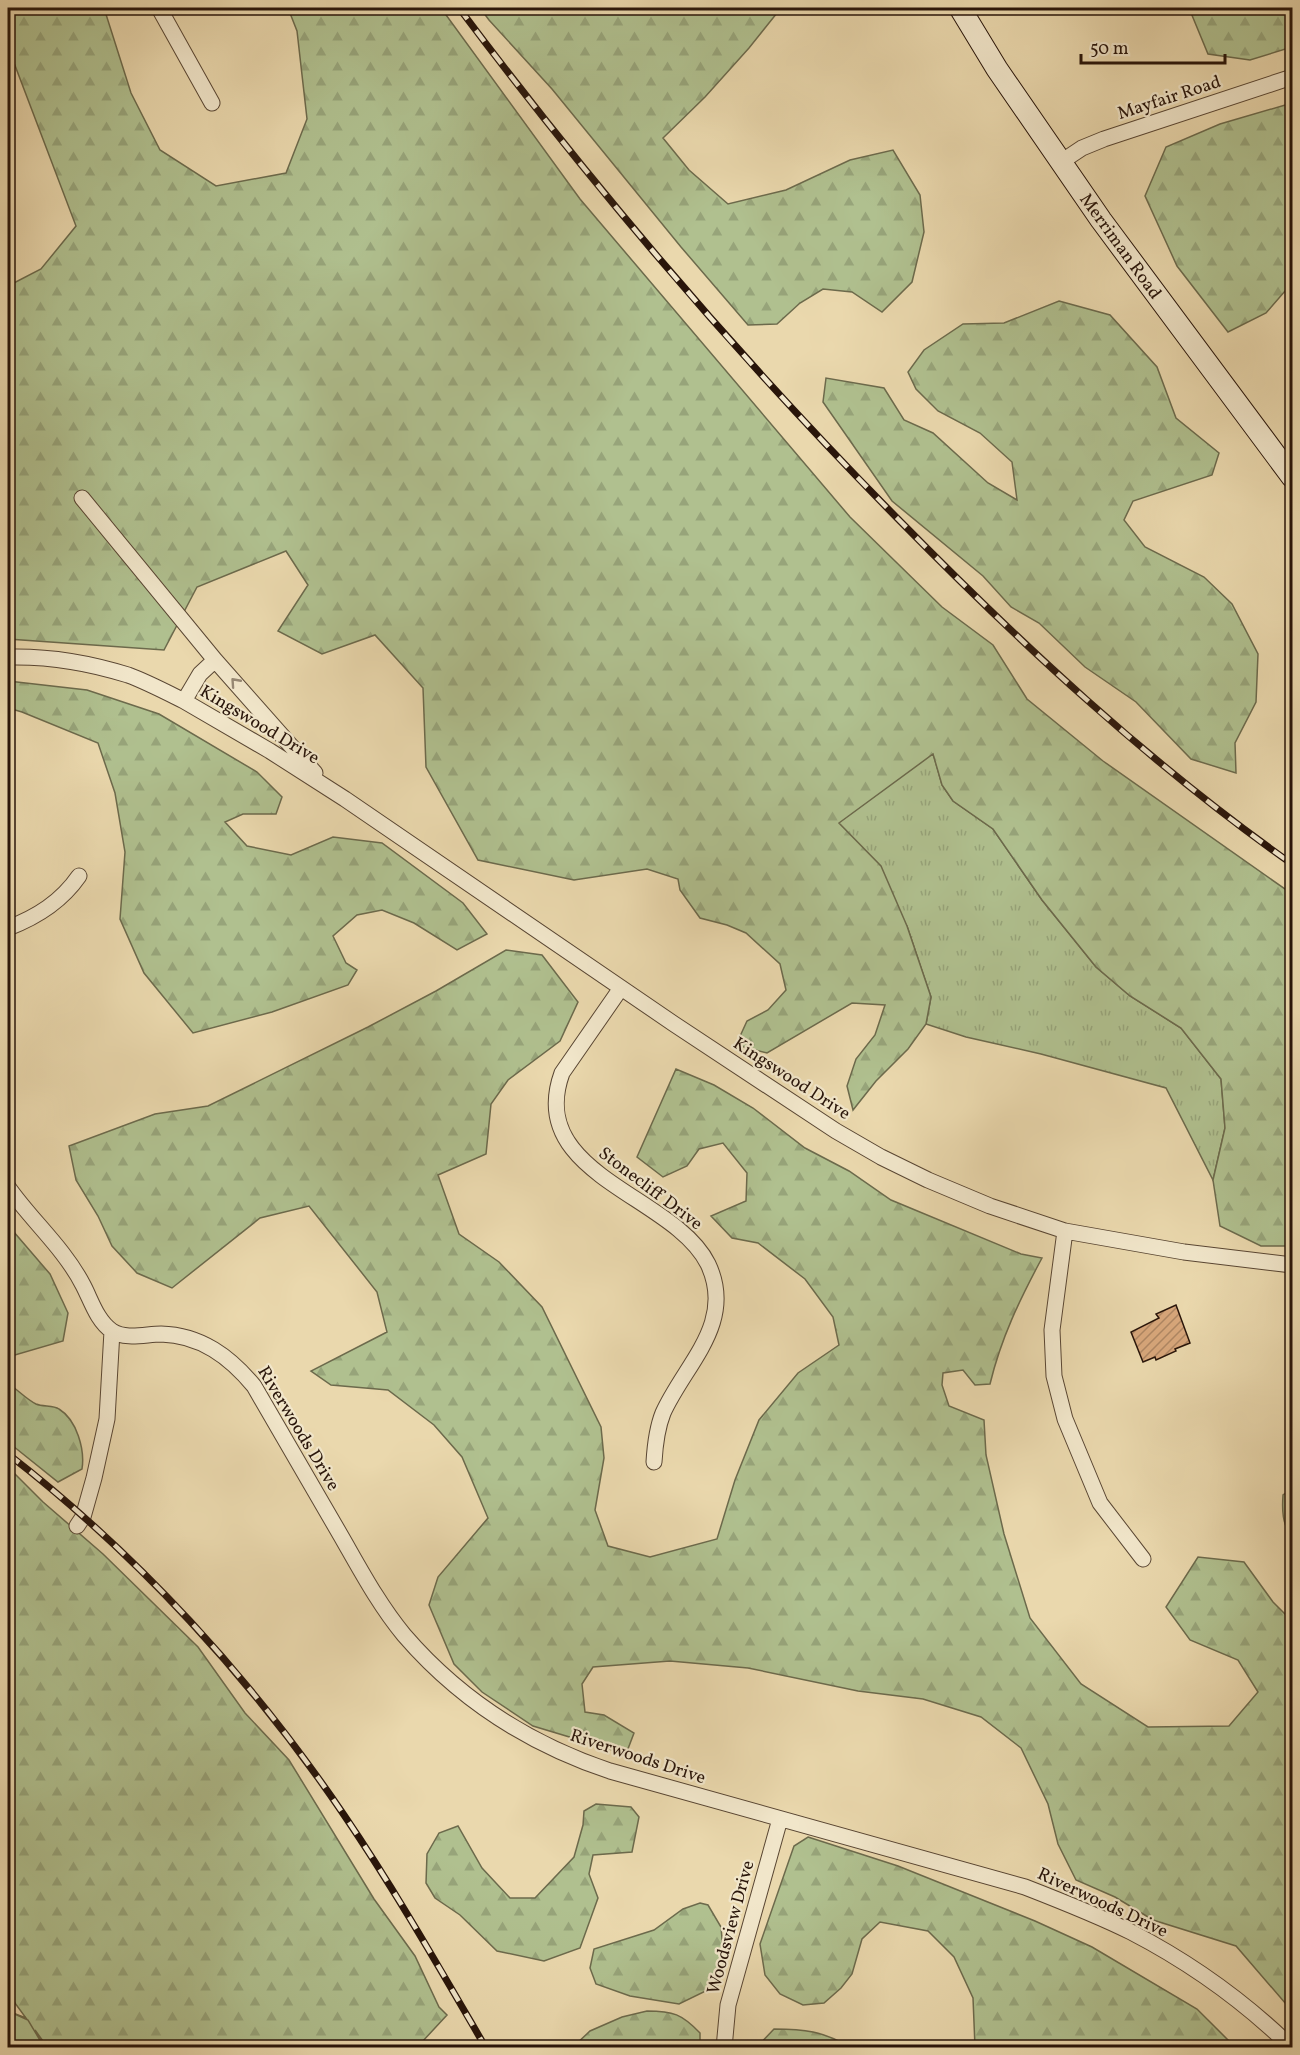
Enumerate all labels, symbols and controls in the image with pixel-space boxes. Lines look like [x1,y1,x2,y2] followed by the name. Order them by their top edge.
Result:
[1081,27,1225,65] scale bar
[1090,37,1129,62] text: 50 m
[1115,70,1224,127] street label: Mayfair Road
[1073,189,1167,305] street label: Merriman Road
[231,678,242,689] one-way arrow
[195,680,324,771] street label: Kingswood Drive
[728,1032,855,1127] street label: Kingswood Drive
[593,1142,707,1237] street label: Stonecliff Drive
[251,1362,345,1496] street label: Riverwoods Drive
[566,1724,709,1791] street label: Riverwoods Drive
[702,1858,761,1997] street label: Woodsview Drive
[1033,1862,1172,1945] street label: Riverwoods Drive

